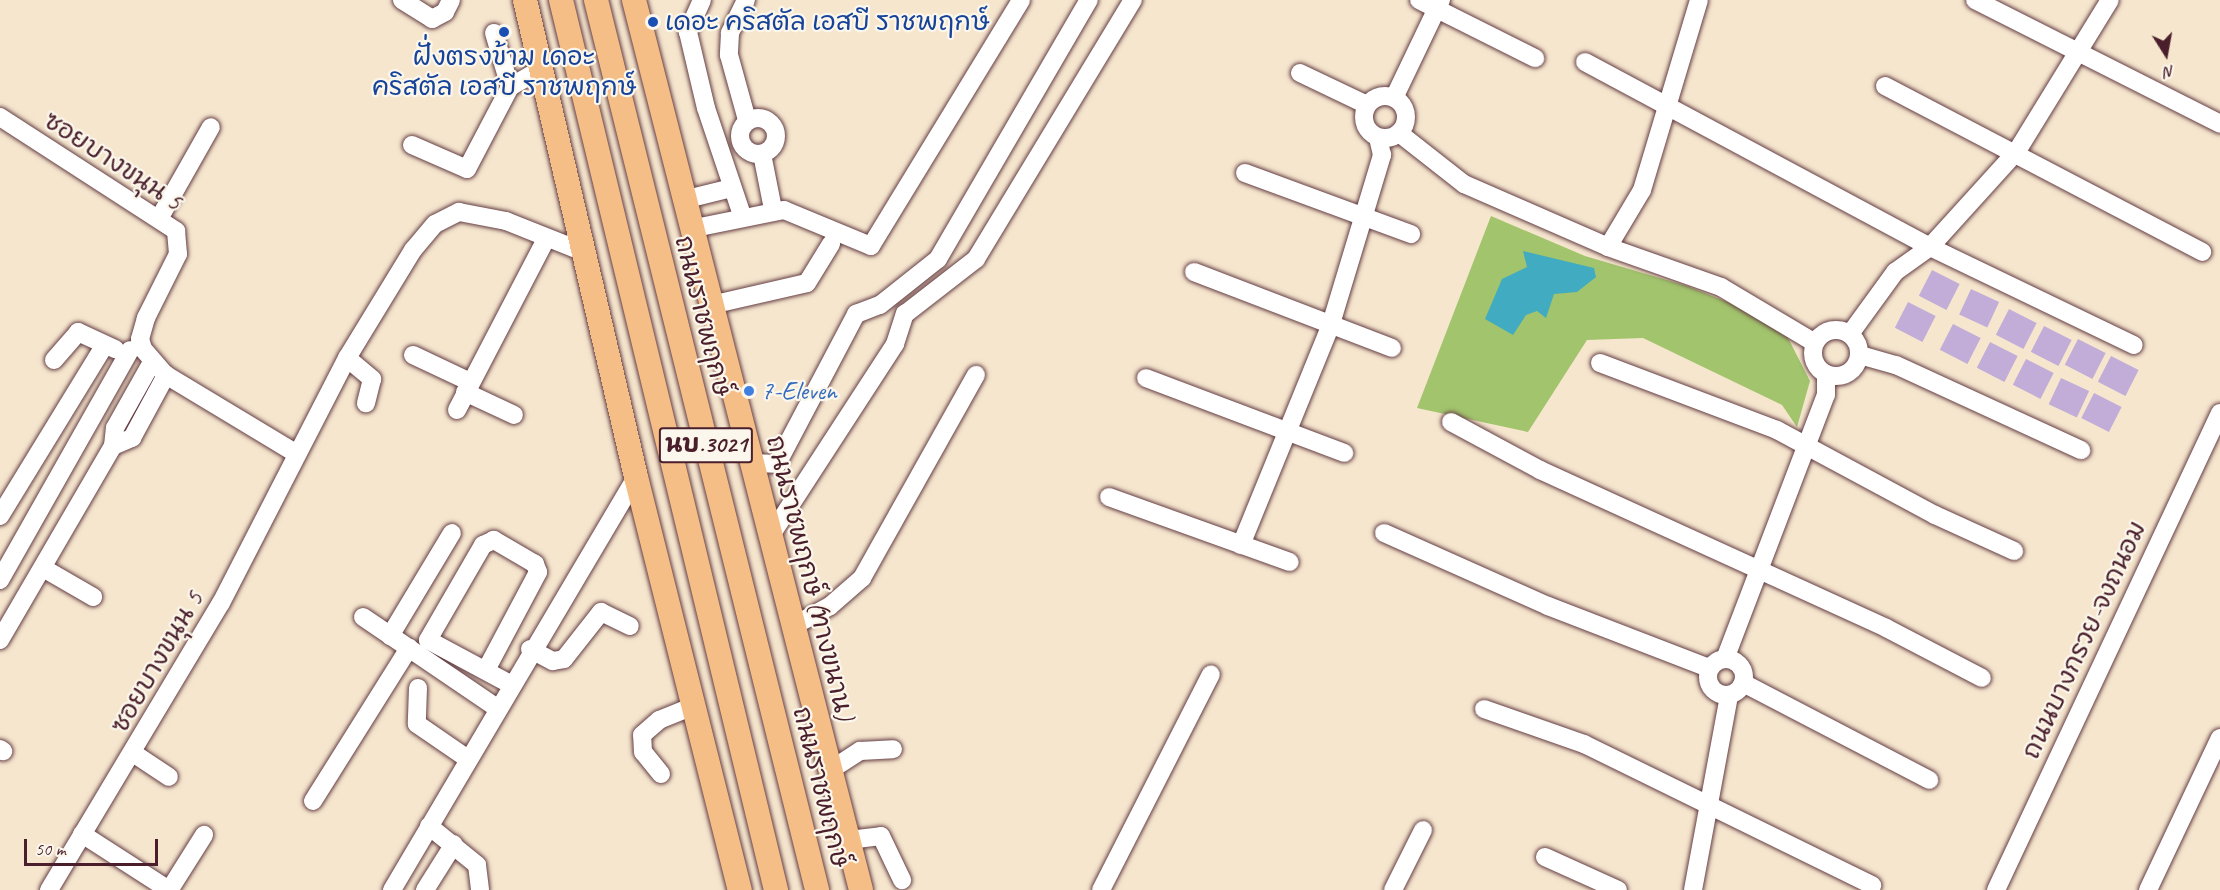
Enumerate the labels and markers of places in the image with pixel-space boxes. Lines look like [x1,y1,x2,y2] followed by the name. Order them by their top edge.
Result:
[665,6,989,38] place label: เดอะ คริสตัล เอสบี ราชพฤกษ์
[646,15,660,29] marker: เดอะ คริสตัล เอสบี ราชพฤกษ์
[497,25,511,39] marker: ฝั่งตรงข้าม เดอะ คริสตัล เอสบี ราชพฤกษ์
[372,41,636,102] place label: ฝั่งตรงข้าม เดอะ คริสตัล เอสบี ราชพฤกษ์
[761,375,837,407] place label: 7-Eleven
[742,384,756,398] marker: 7-Eleven

